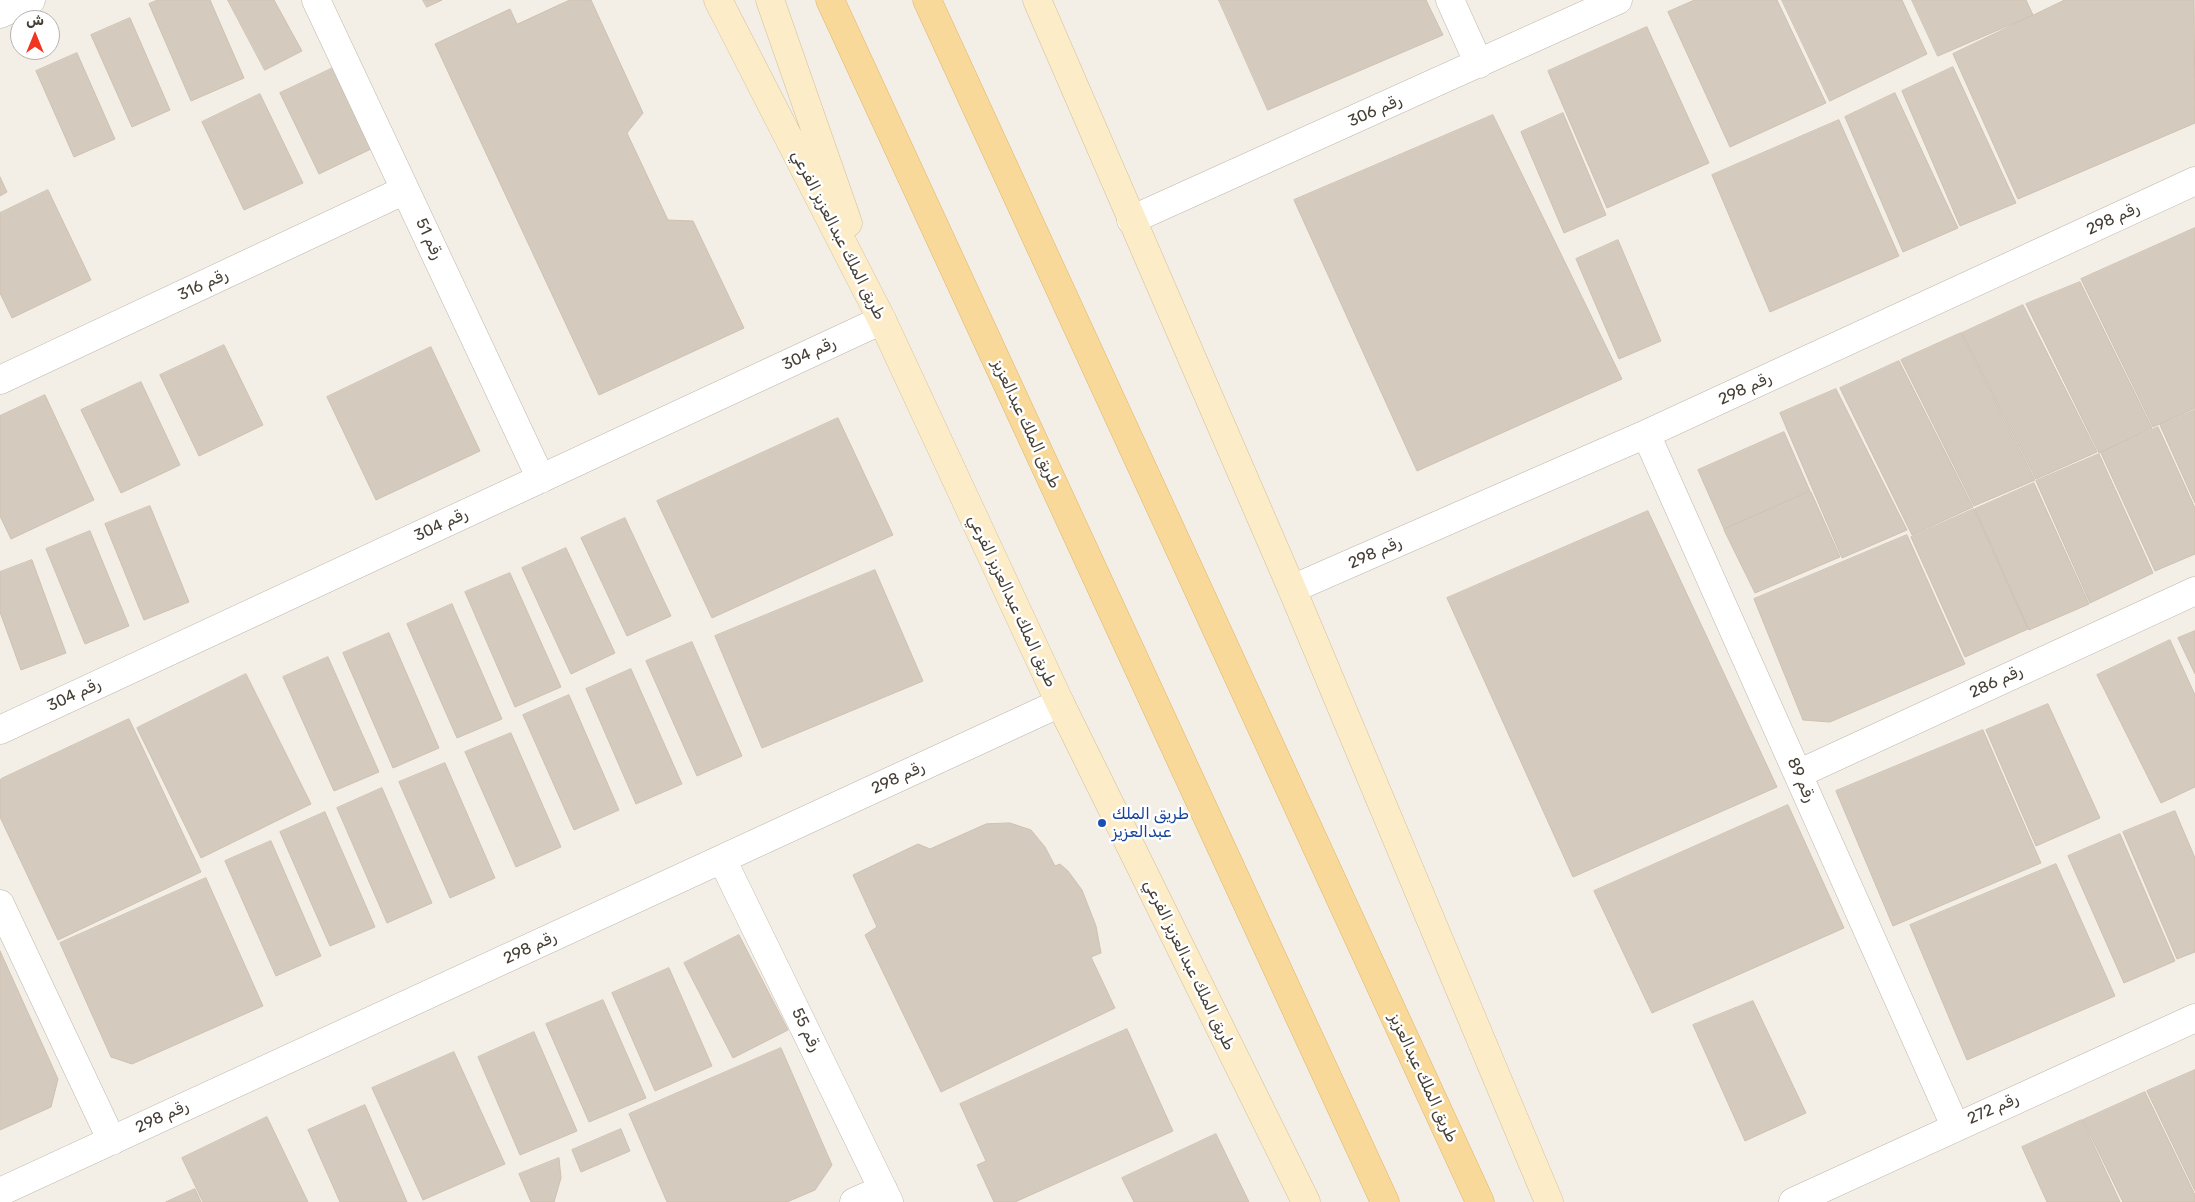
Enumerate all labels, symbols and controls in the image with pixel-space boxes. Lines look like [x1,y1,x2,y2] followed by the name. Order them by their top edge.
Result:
[10,10,60,60] north arrow
[26,12,44,29] text: ش
[1345,91,1405,131] street label: رقم 306
[787,147,889,323] street label: طريق الملك عبدالعزيز الفرعي
[2083,198,2143,240] street label: رقم 298
[411,215,447,263] street label: رقم 51
[175,265,231,305] street label: رقم 316
[779,333,839,375] street label: رقم 304
[988,356,1064,492] street label: طريق الملك عبدالعزيز
[1715,368,1775,410] street label: رقم 298
[411,504,471,546] street label: رقم 304
[964,512,1060,690] street label: طريق الملك عبدالعزيز الفرعي
[1345,533,1405,573] street label: رقم 298
[1966,661,2026,703] street label: رقم 286
[44,674,104,716] street label: رقم 304
[1783,755,1819,805] street label: رقم 89
[868,757,928,799] street label: رقم 298
[1112,804,1189,842] place label: طريق الملك عبدالعزيز
[1096,817,1108,829] marker: طريق الملك عبدالعزيز
[1139,876,1239,1054] street label: طريق الملك عبدالعزيز الفرعي
[500,927,560,969] street label: رقم 298
[787,1005,825,1055] street label: رقم 55
[1385,1010,1461,1146] street label: طريق الملك عبدالعزيز
[1964,1089,2022,1129] street label: رقم 272
[132,1096,192,1138] street label: رقم 298

